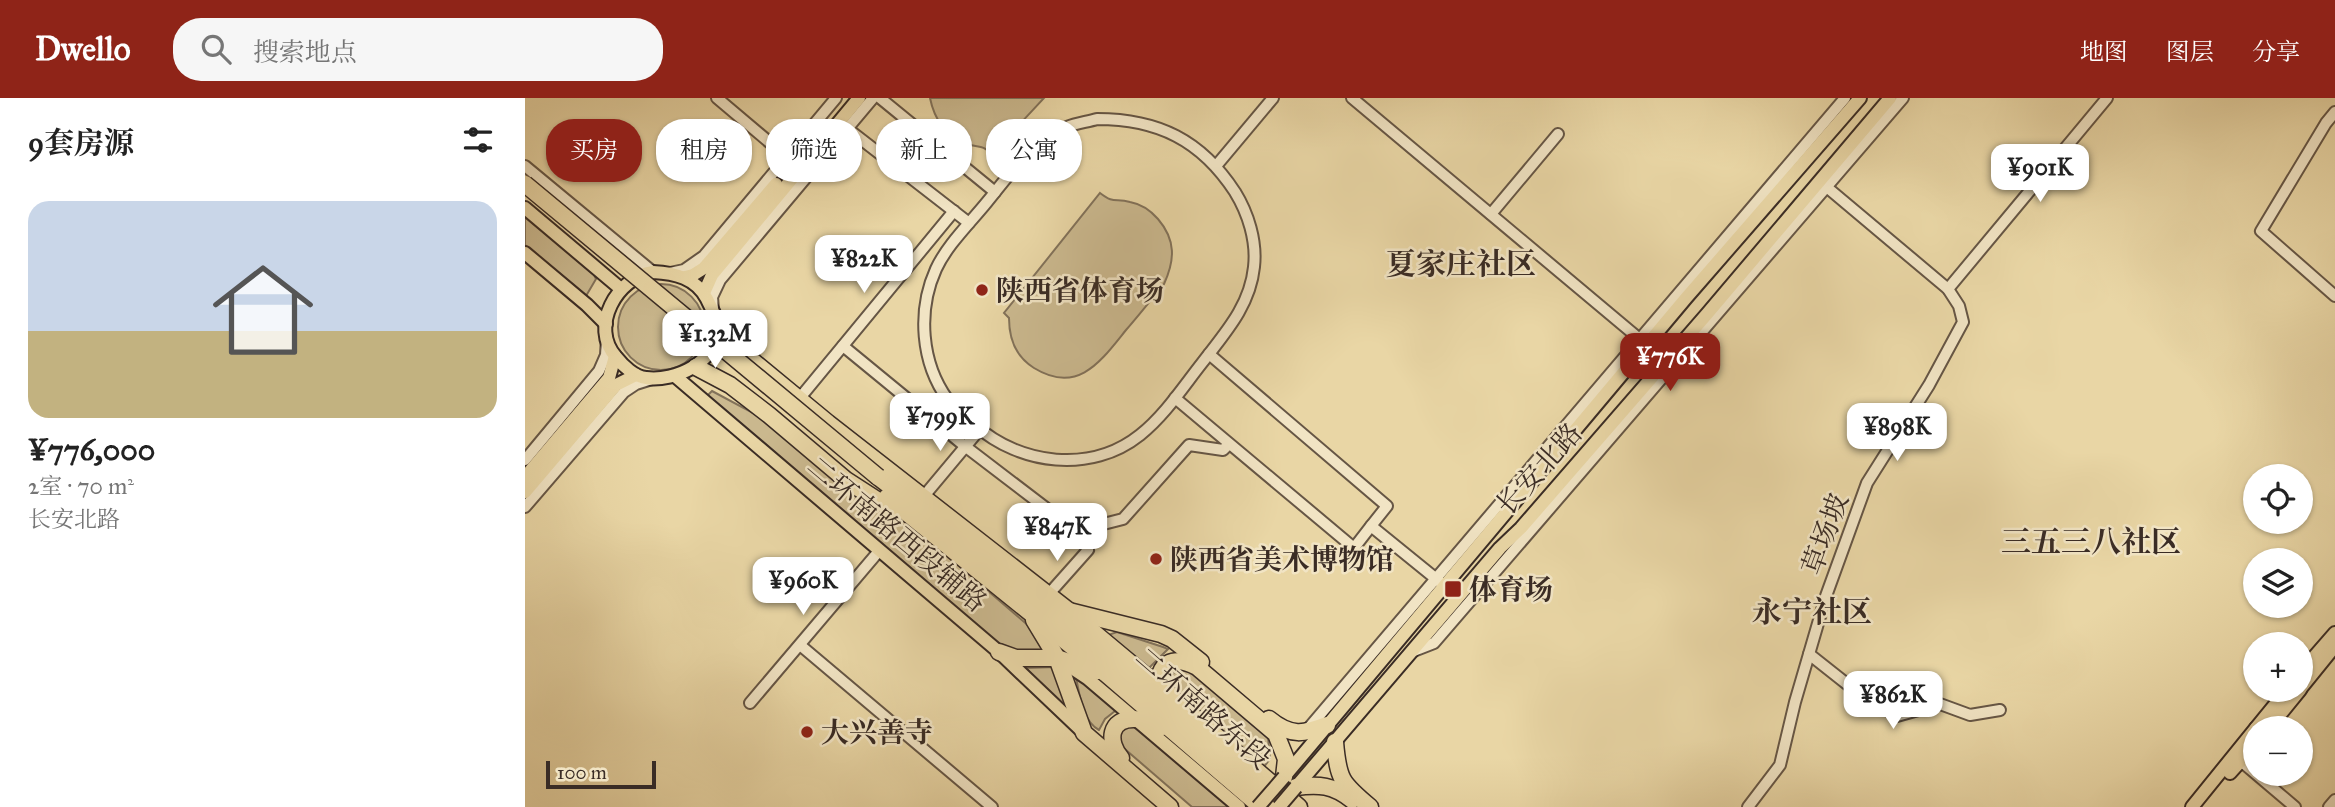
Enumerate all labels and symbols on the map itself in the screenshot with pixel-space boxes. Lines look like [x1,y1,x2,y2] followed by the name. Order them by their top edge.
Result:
[1991,144,2089,204] pin: ¥901K
[815,236,913,295] pin: ¥822K
[1386,246,1536,282] district label: 夏家庄社区
[996,273,1164,308] place label: 陕西省体育场
[974,282,990,298] marker: 陕西省体育场
[658,310,772,370] pin: ¥1.32M
[1621,334,1719,393] pin: ¥776K
[891,394,989,453] pin: ¥799K
[1848,404,1946,463] pin: ¥898K
[1489,416,1589,522] street label: 长安北路
[800,449,994,619] street label: 二环南路西段辅路
[1794,489,1856,579] street label: 草场坡
[1008,504,1106,563] pin: ¥847K
[2001,524,2181,560] district label: 三五三八社区
[1170,542,1394,577] place label: 陕西省美术博物馆
[1148,551,1164,567] marker: 陕西省美术博物馆
[754,558,852,617] pin: ¥960K
[1469,572,1553,607] place label: 体育场
[1443,579,1463,599] marker: 体育场
[1752,594,1872,630] district label: 永宁社区
[1128,640,1278,776] street label: 二环南路东段
[1844,672,1942,731] pin: ¥862K
[821,715,933,750] place label: 大兴善寺
[799,724,815,740] marker: 大兴善寺
[546,758,656,790] scale bar

